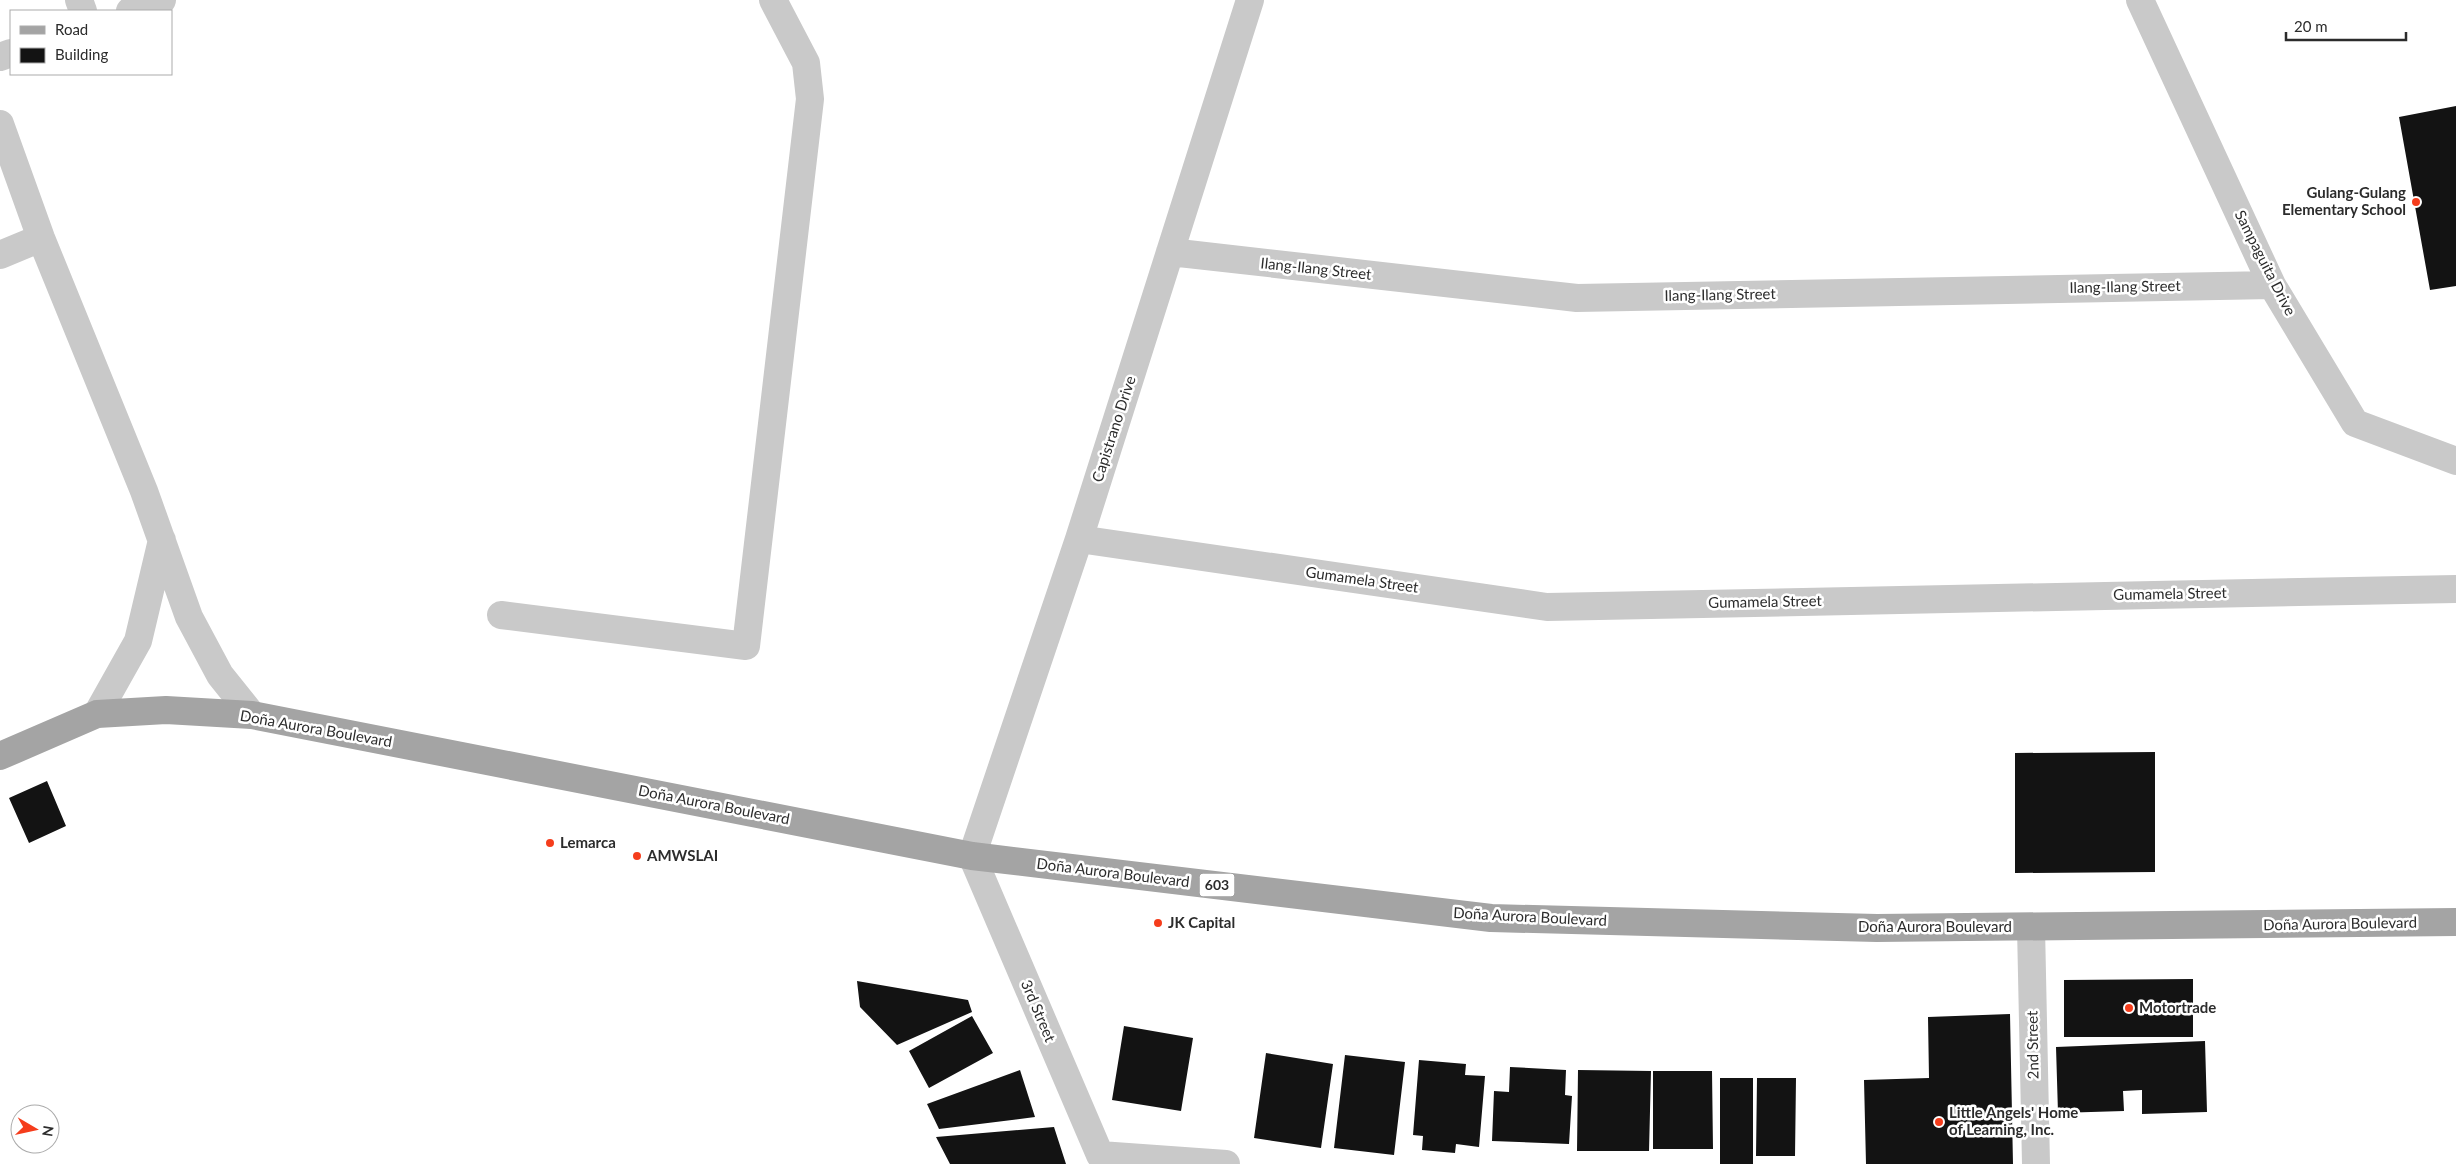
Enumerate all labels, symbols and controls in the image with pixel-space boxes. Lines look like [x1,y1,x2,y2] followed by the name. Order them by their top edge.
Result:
[10,10,172,75] legend
[2286,10,2406,42] scale bar
[2294,17,2328,35] text: 20 m
[55,20,88,38] text: Road
[55,45,108,63] text: Building
[2282,183,2406,218] place label: Gulang-Gulang Elementary School
[2410,196,2422,208] marker: Gulang-Gulang Elementary School
[2232,207,2300,318] street label: Sampaguita Drive
[1260,253,1373,283] street label: Ilang-Ilang Street
[2069,276,2181,296] street label: Ilang-Ilang Street
[1664,284,1776,304] street label: Ilang-Ilang Street
[1087,373,1139,484] street label: Capistrano Drive
[1305,562,1420,596] street label: Gumamela Street
[2113,583,2228,603] street label: Gumamela Street
[1708,591,1823,611] street label: Gumamela Street
[239,706,394,750] street label: Doña Aurora Boulevard
[637,780,791,828] street label: Doña Aurora Boulevard
[560,833,616,851] place label: Lemarca
[544,837,556,849] marker: Lemarca
[646,846,718,864] place label: AMWSLAI
[631,850,643,862] marker: AMWSLAI
[1036,854,1191,890] street label: Doña Aurora Boulevard
[1200,874,1234,896] road number: 603
[1453,903,1607,929] street label: Doña Aurora Boulevard
[1168,913,1235,931] place label: JK Capital
[2263,913,2417,933] street label: Doña Aurora Boulevard
[1152,917,1164,929] marker: JK Capital
[1858,917,2012,935] street label: Doña Aurora Boulevard
[1018,977,1060,1045] street label: 3rd Street
[2139,998,2216,1016] place label: Motortrade
[2123,1002,2135,1014] marker: Motortrade
[2022,1010,2042,1080] street label: 2nd Street
[1949,1103,2078,1138] place label: Little Angels' Home of Learning, Inc.
[10,1104,60,1154] north arrow
[1933,1116,1945,1128] marker: Little Angels' Home of Learning, Inc.
[39,1124,58,1138] text: N

